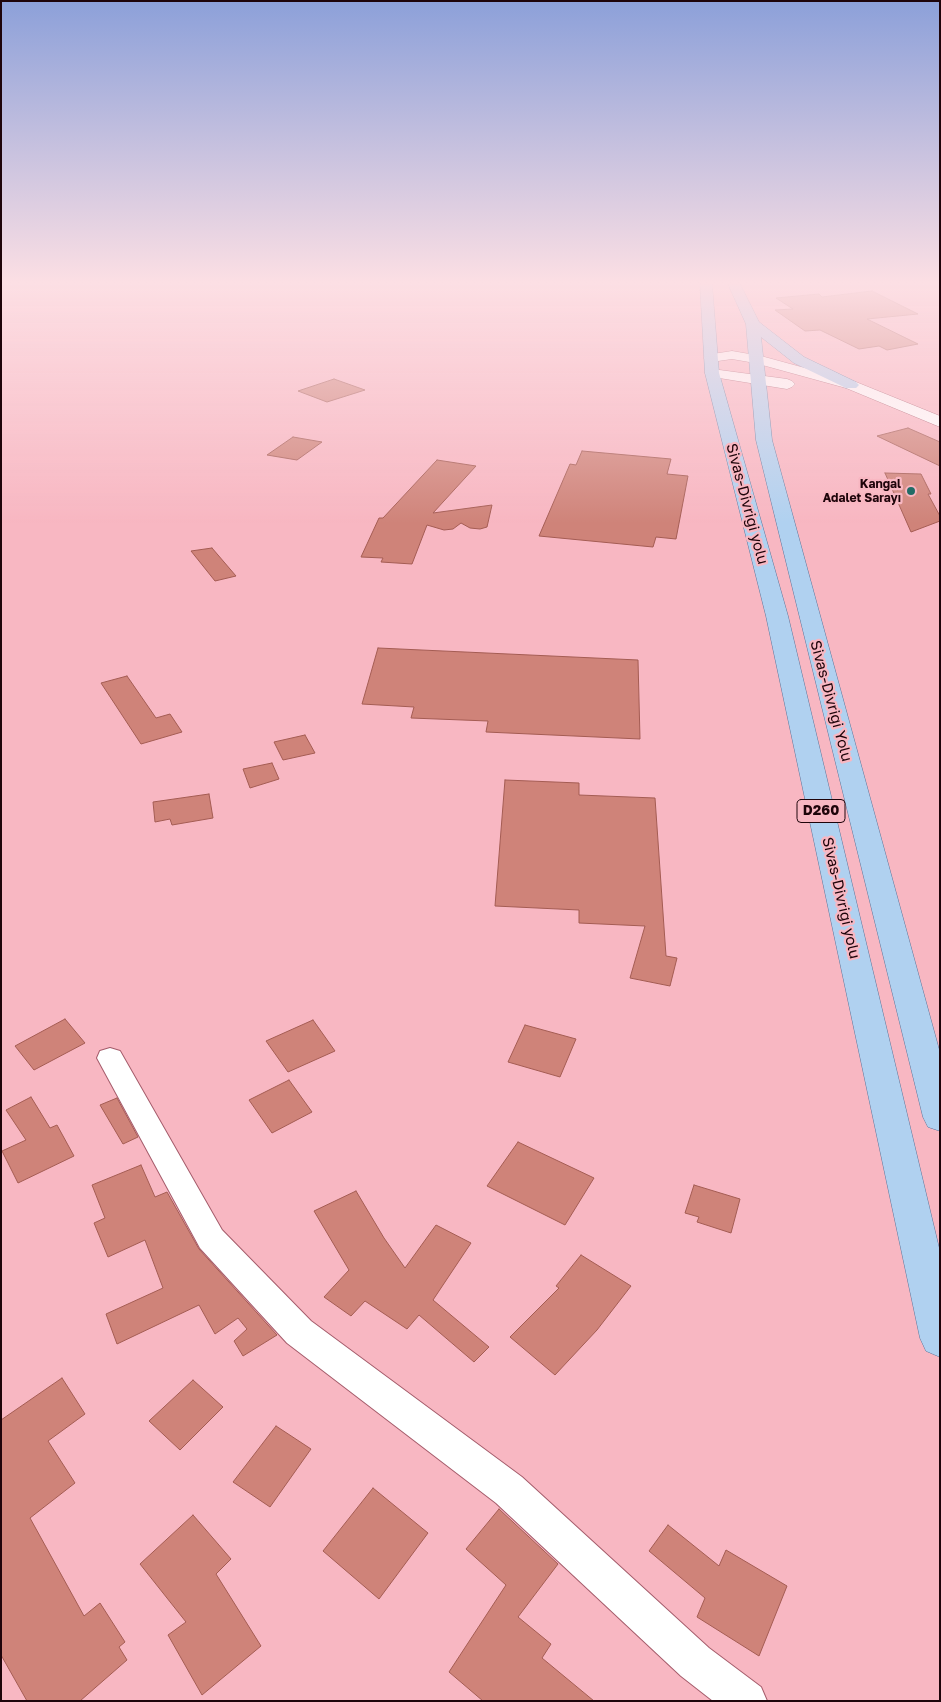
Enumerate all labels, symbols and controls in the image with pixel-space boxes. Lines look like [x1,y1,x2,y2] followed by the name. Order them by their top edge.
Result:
[722,442,772,566] street label: Sivas-Divriği yolu
[823,477,901,505] place label: Kangal Adalet Sarayı
[905,485,917,497] marker: Kangal Adalet Sarayı
[806,638,856,764] street label: Sivas-Divriği Yolu
[797,799,845,822] road number: D260
[818,835,864,961] street label: Sivas-Divriği yolu

